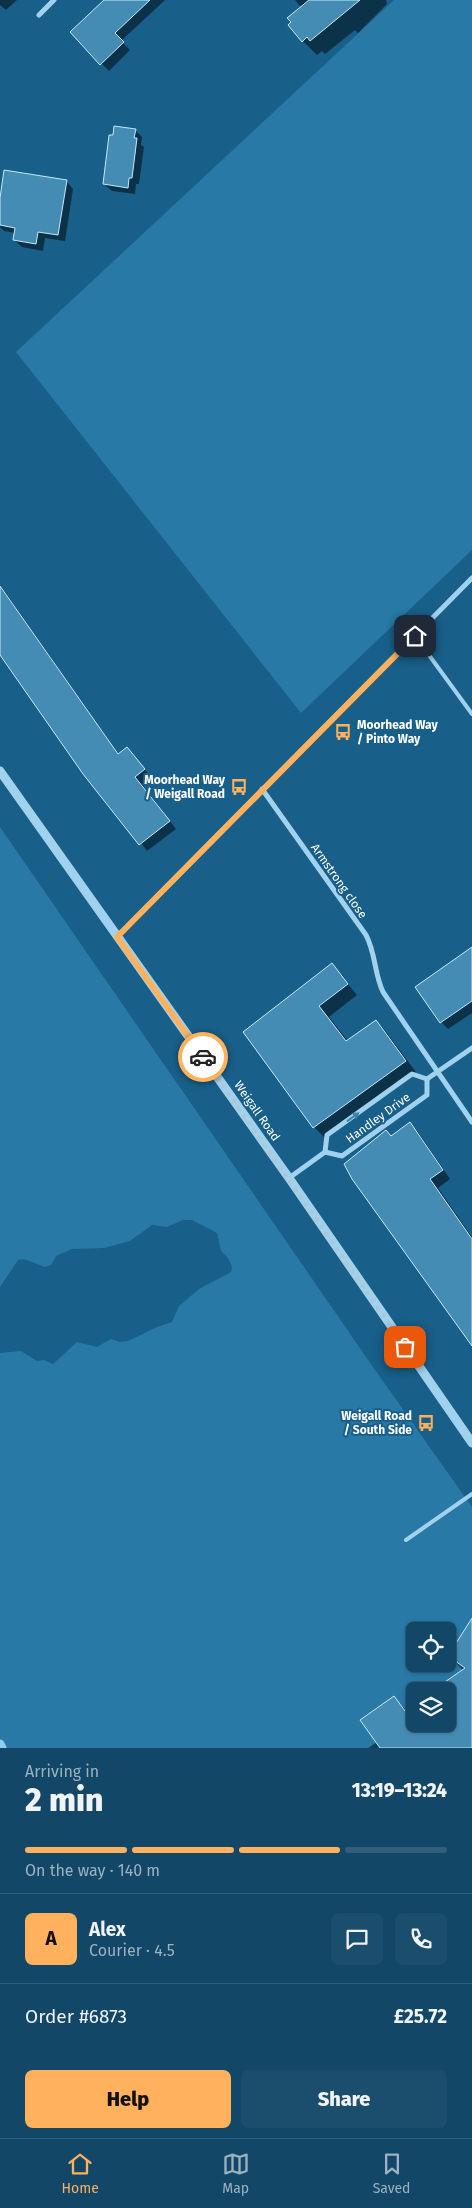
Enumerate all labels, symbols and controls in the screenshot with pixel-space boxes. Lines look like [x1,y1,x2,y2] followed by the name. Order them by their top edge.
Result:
[394,615,436,657] pin
[401,622,429,650] icon: home
[357,718,439,746] place label: Moorhead Way / Pinto Way
[333,722,353,742] bus stop icon: Moorhead Way / Pinto Way
[144,773,226,801] place label: Moorhead Way / Weigall Road
[229,777,249,797] bus stop icon: Moorhead Way / Weigall Road
[308,841,370,921] street label: Armstrong close
[178,1032,228,1082] courier
[189,1043,217,1071] icon: car
[231,1078,283,1144] street label: Weigall Road
[343,1090,413,1146] street label: Handley Drive
[346,1112,360,1122] one-way arrow
[384,1326,426,1368] pin
[391,1333,419,1361] icon: bag
[341,1409,412,1437] place label: Weigall Road / South Side
[416,1413,436,1433] bus stop icon: Weigall Road / South Side
[406,1622,456,1732] map controls
[406,1622,456,1672] button: locate
[406,1682,456,1732] button: layers
[25,1762,99,1781] text: Arriving in
[352,1779,447,1802] text: 13:19–13:24
[25,1781,103,1819] text: 2 min
[25,1861,160,1880] text: On the way · 140 m
[331,1913,383,1965] button: chat
[395,1913,447,1965] button: phone
[89,1918,126,1941] text: Alex
[45,1927,57,1950] text: A
[89,1941,175,1960] text: Courier · 4.5
[25,2005,127,2028] text: Order #6873
[394,2005,447,2028] text: £25.72
[25,2070,231,2128] button: Help
[241,2070,447,2128] button: Share
[61,2150,99,2197] tab: Home
[222,2150,250,2197] tab: Map
[373,2150,411,2197] tab: Saved

